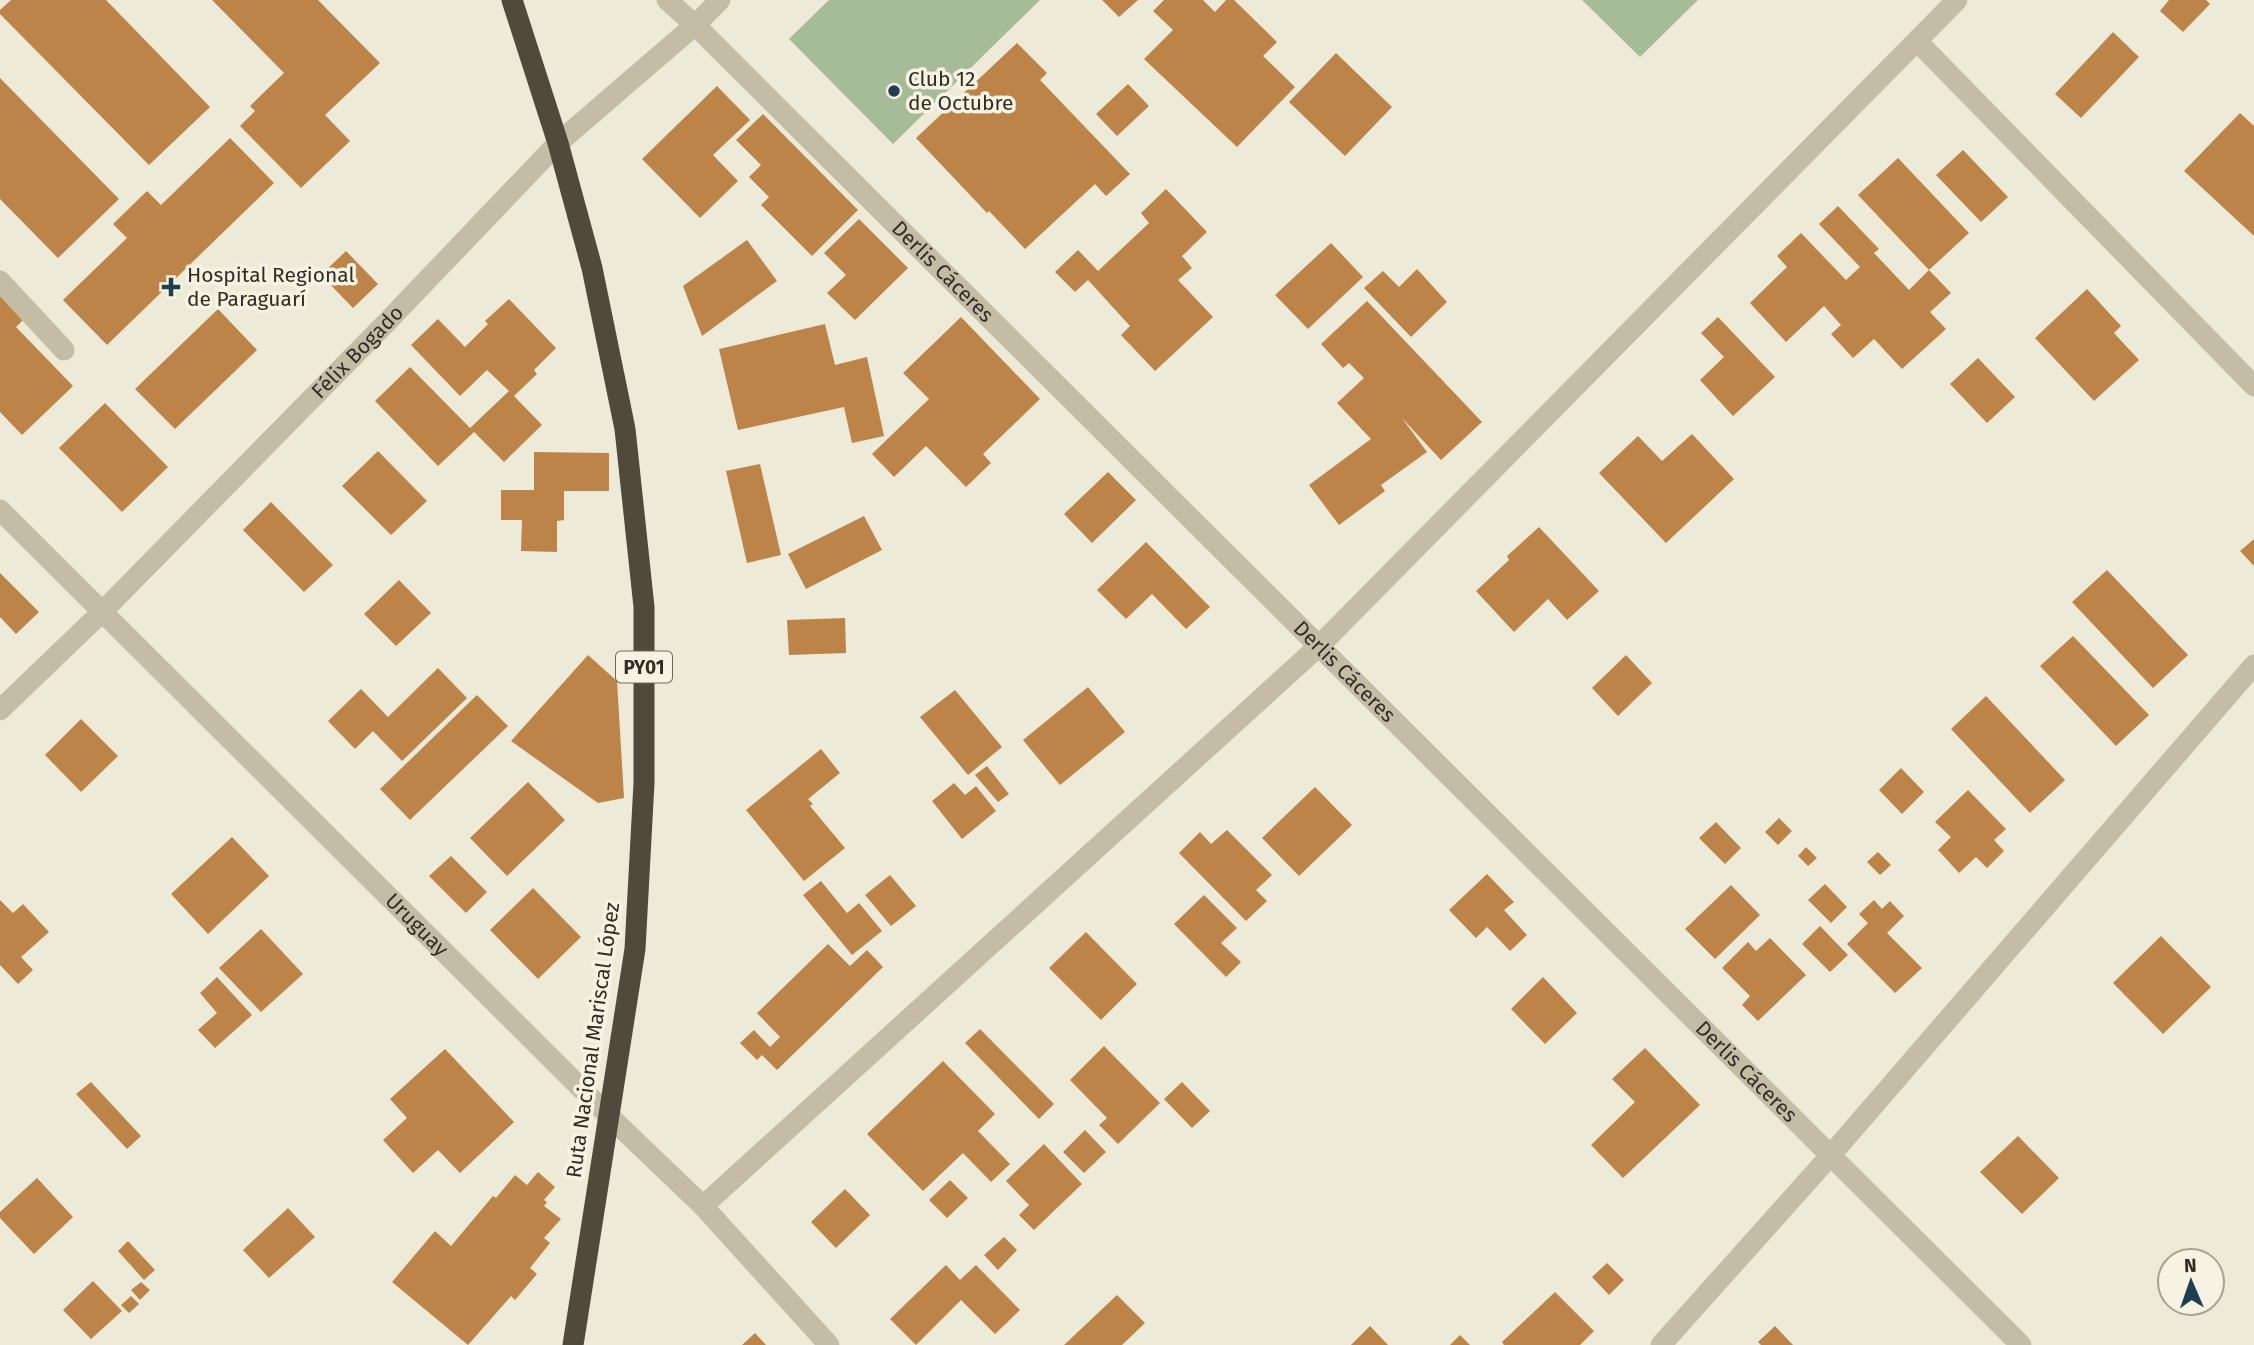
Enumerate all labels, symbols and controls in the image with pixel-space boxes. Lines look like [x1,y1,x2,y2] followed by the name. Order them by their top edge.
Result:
[908,66,1013,116] place label: Club 12 de Octubre
[886,83,902,99] marker: Club 12 de Octubre
[886,215,999,328] street label: Derlis Cáceres
[187,262,355,312] place label: Hospital Regional de Paraguarí
[161,277,181,297] marker: Hospital Regional de Paraguarí
[306,300,409,404] street label: Félix Bogado
[1288,615,1401,728] street label: Derlis Cáceres
[616,652,672,682] road number: PY01
[380,888,454,962] street label: Uruguay
[561,900,625,1180] street label: Ruta Nacional Mariscal López
[1690,1015,1803,1128] street label: Derlis Cáceres
[2156,1247,2226,1317] north arrow
[2184,1254,2197,1277] text: N

